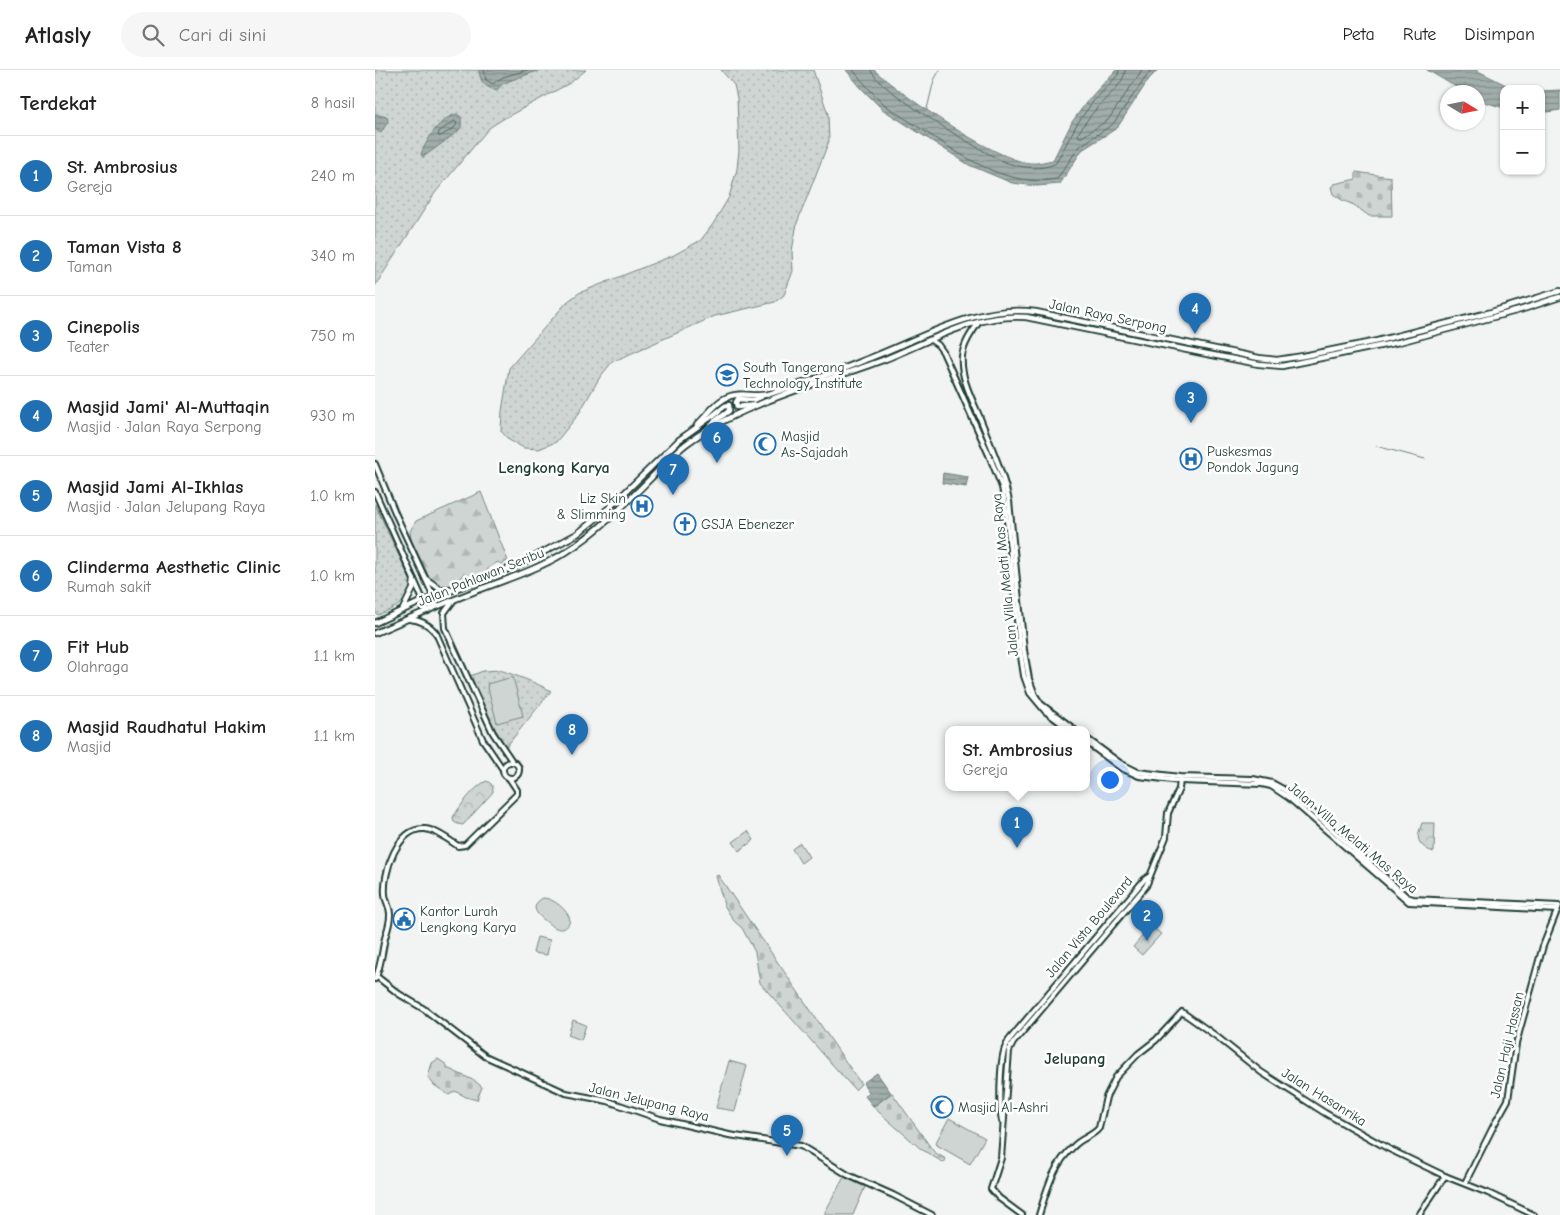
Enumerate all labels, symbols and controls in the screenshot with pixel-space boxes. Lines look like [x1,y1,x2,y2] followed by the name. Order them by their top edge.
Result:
[121,12,471,57] search box
[25,21,91,49] text: Atlasly
[139,21,167,49] icon: search
[179,24,266,46] text: Cari di sini
[1342,24,1375,45] text: Peta
[1403,24,1436,45] text: Rute
[1464,24,1535,45] text: Disimpan
[1440,85,1485,130] north arrow
[1500,85,1545,175] map controls
[1500,85,1545,130] button: +
[20,91,96,115] text: Terdekat
[311,94,355,112] text: 8 hasil
[1500,130,1545,175] button: −
[67,156,177,178] text: St. Ambrosius
[33,167,39,185] text: 1
[311,167,355,185] text: 240 m
[67,178,113,196] text: Gereja
[67,236,182,258] text: Taman Vista 8
[32,247,40,265] text: 2
[311,247,355,265] text: 340 m
[67,258,112,276] text: Taman
[1179,293,1211,334] pin: 4
[1048,295,1168,337] street label: Jalan Raya Serpong
[67,316,140,338] text: Cinepolis
[32,327,40,345] text: 3
[310,327,355,345] text: 750 m
[67,338,109,356] text: Teater
[743,359,862,392] place label: South Tangerang Technology Institute
[715,363,739,387] school or university icon: South Tangerang Technology Institute
[1175,382,1207,423] pin: 3
[67,396,270,418] text: Masjid Jami' Al-Muttaqin
[32,407,40,425] text: 4
[310,407,355,425] text: 930 m
[67,418,262,436] text: Masjid · Jalan Raya Serpong
[701,422,733,463] pin: 6
[781,428,848,461] place label: Masjid As-Sajadah
[753,432,777,456] mosque icon: Masjid As-Sajadah
[1207,443,1299,476] place label: Puskesmas Pondok Jagung
[1179,447,1203,471] hospital icon: Puskesmas Pondok Jagung
[657,454,689,495] pin: 7
[498,459,610,477] district label: Lengkong Karya
[67,476,243,498] text: Masjid Jami Al-Ikhlas
[32,487,40,505] text: 5
[310,487,355,505] text: 1.0 km
[557,490,626,523] place label: Liz Skin & Slimming
[988,493,1022,657] street label: Jalan Villa Melati Mas Raya
[630,494,654,518] hospital icon: Liz Skin & Slimming
[67,498,265,516] text: Masjid · Jalan Jelupang Raya
[673,512,697,536] church icon: GSJA Ebenezer
[701,516,794,533] place label: GSJA Ebenezer
[415,544,547,610] street label: Jalan Pahlawan Seribu
[67,556,281,578] text: Clinderma Aesthetic Clinic
[32,567,40,585] text: 6
[310,567,355,585] text: 1.0 km
[67,578,151,596] text: Rumah sakit
[67,636,129,658] text: Fit Hub
[32,647,40,665] text: 7
[314,647,355,665] text: 1.1 km
[67,658,129,676] text: Olahraga
[556,714,588,755] pin: 8
[67,716,266,738] text: Masjid Raudhatul Hakim
[945,726,1090,791] popup
[32,727,40,745] text: 8
[314,727,355,745] text: 1.1 km
[67,738,111,756] text: Masjid
[962,739,1073,761] text: St. Ambrosius
[962,761,1008,779] text: Gereja
[1097,767,1123,793] your location
[1285,779,1421,897] street label: Jalan Villa Melati Mas Raya
[1001,807,1033,848] pin: 1
[1042,873,1136,981] street label: Jalan Vista Boulevard
[1131,900,1163,941] pin: 2
[420,903,517,936] place label: Kantor Lurah Lengkong Karya
[392,907,416,931] public building icon: Kantor Lurah Lengkong Karya
[1486,990,1528,1100] street label: Jalan Haji Hassan
[1044,1050,1106,1068] district label: Jelupang
[1278,1064,1370,1130] street label: Jalan Hasanrika
[587,1079,711,1125] street label: Jalan Jelupang Raya
[930,1095,954,1119] mosque icon: Masjid Al-Ashri
[958,1099,1048,1116] place label: Masjid Al-Ashri
[771,1115,803,1156] pin: 5

